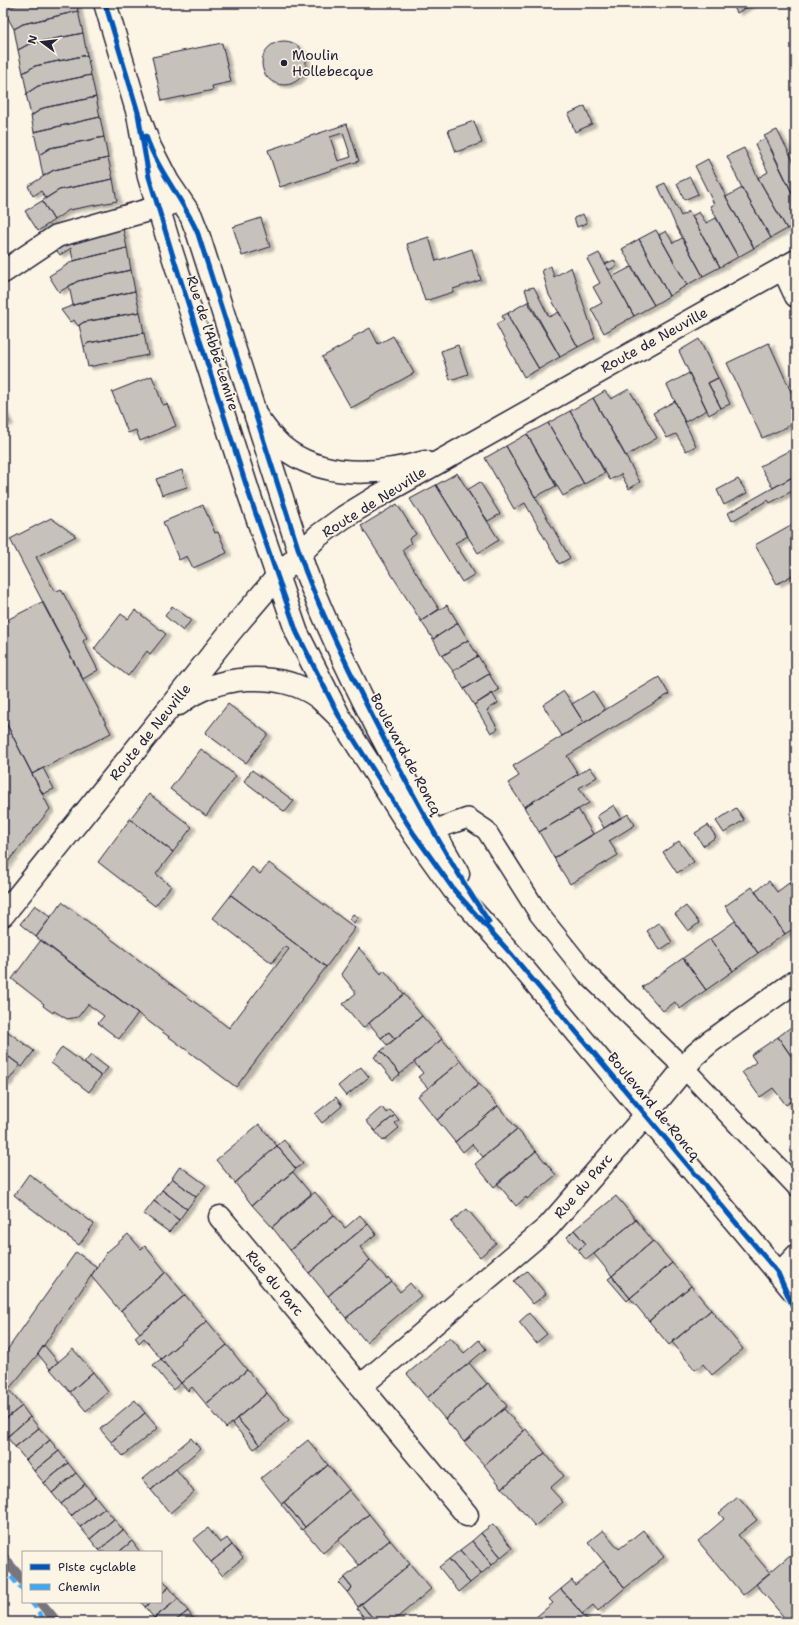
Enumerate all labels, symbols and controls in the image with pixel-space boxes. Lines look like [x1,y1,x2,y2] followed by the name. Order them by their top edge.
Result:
[22,22,62,62] north arrow
[24,33,41,46] text: N
[292,46,374,80] place label: Moulin Hollebecque
[279,58,289,68] marker: Moulin Hollebecque
[183,273,243,413] street label: Rue de l'Abbé Lemire
[597,303,711,377] street label: Route de Neuville
[319,463,430,541] street label: Route de Neuville
[105,680,195,784] street label: Route de Neuville
[366,690,446,819] street label: Boulevard de Roncq
[604,1049,705,1165] street label: Boulevard de Roncq
[550,1150,616,1222] street label: Rue du Parc
[242,1246,308,1320] street label: Rue du Parc
[22,1551,162,1603] legend
[58,1559,136,1575] text: Piste cyclable
[58,1579,100,1595] text: Chemin

